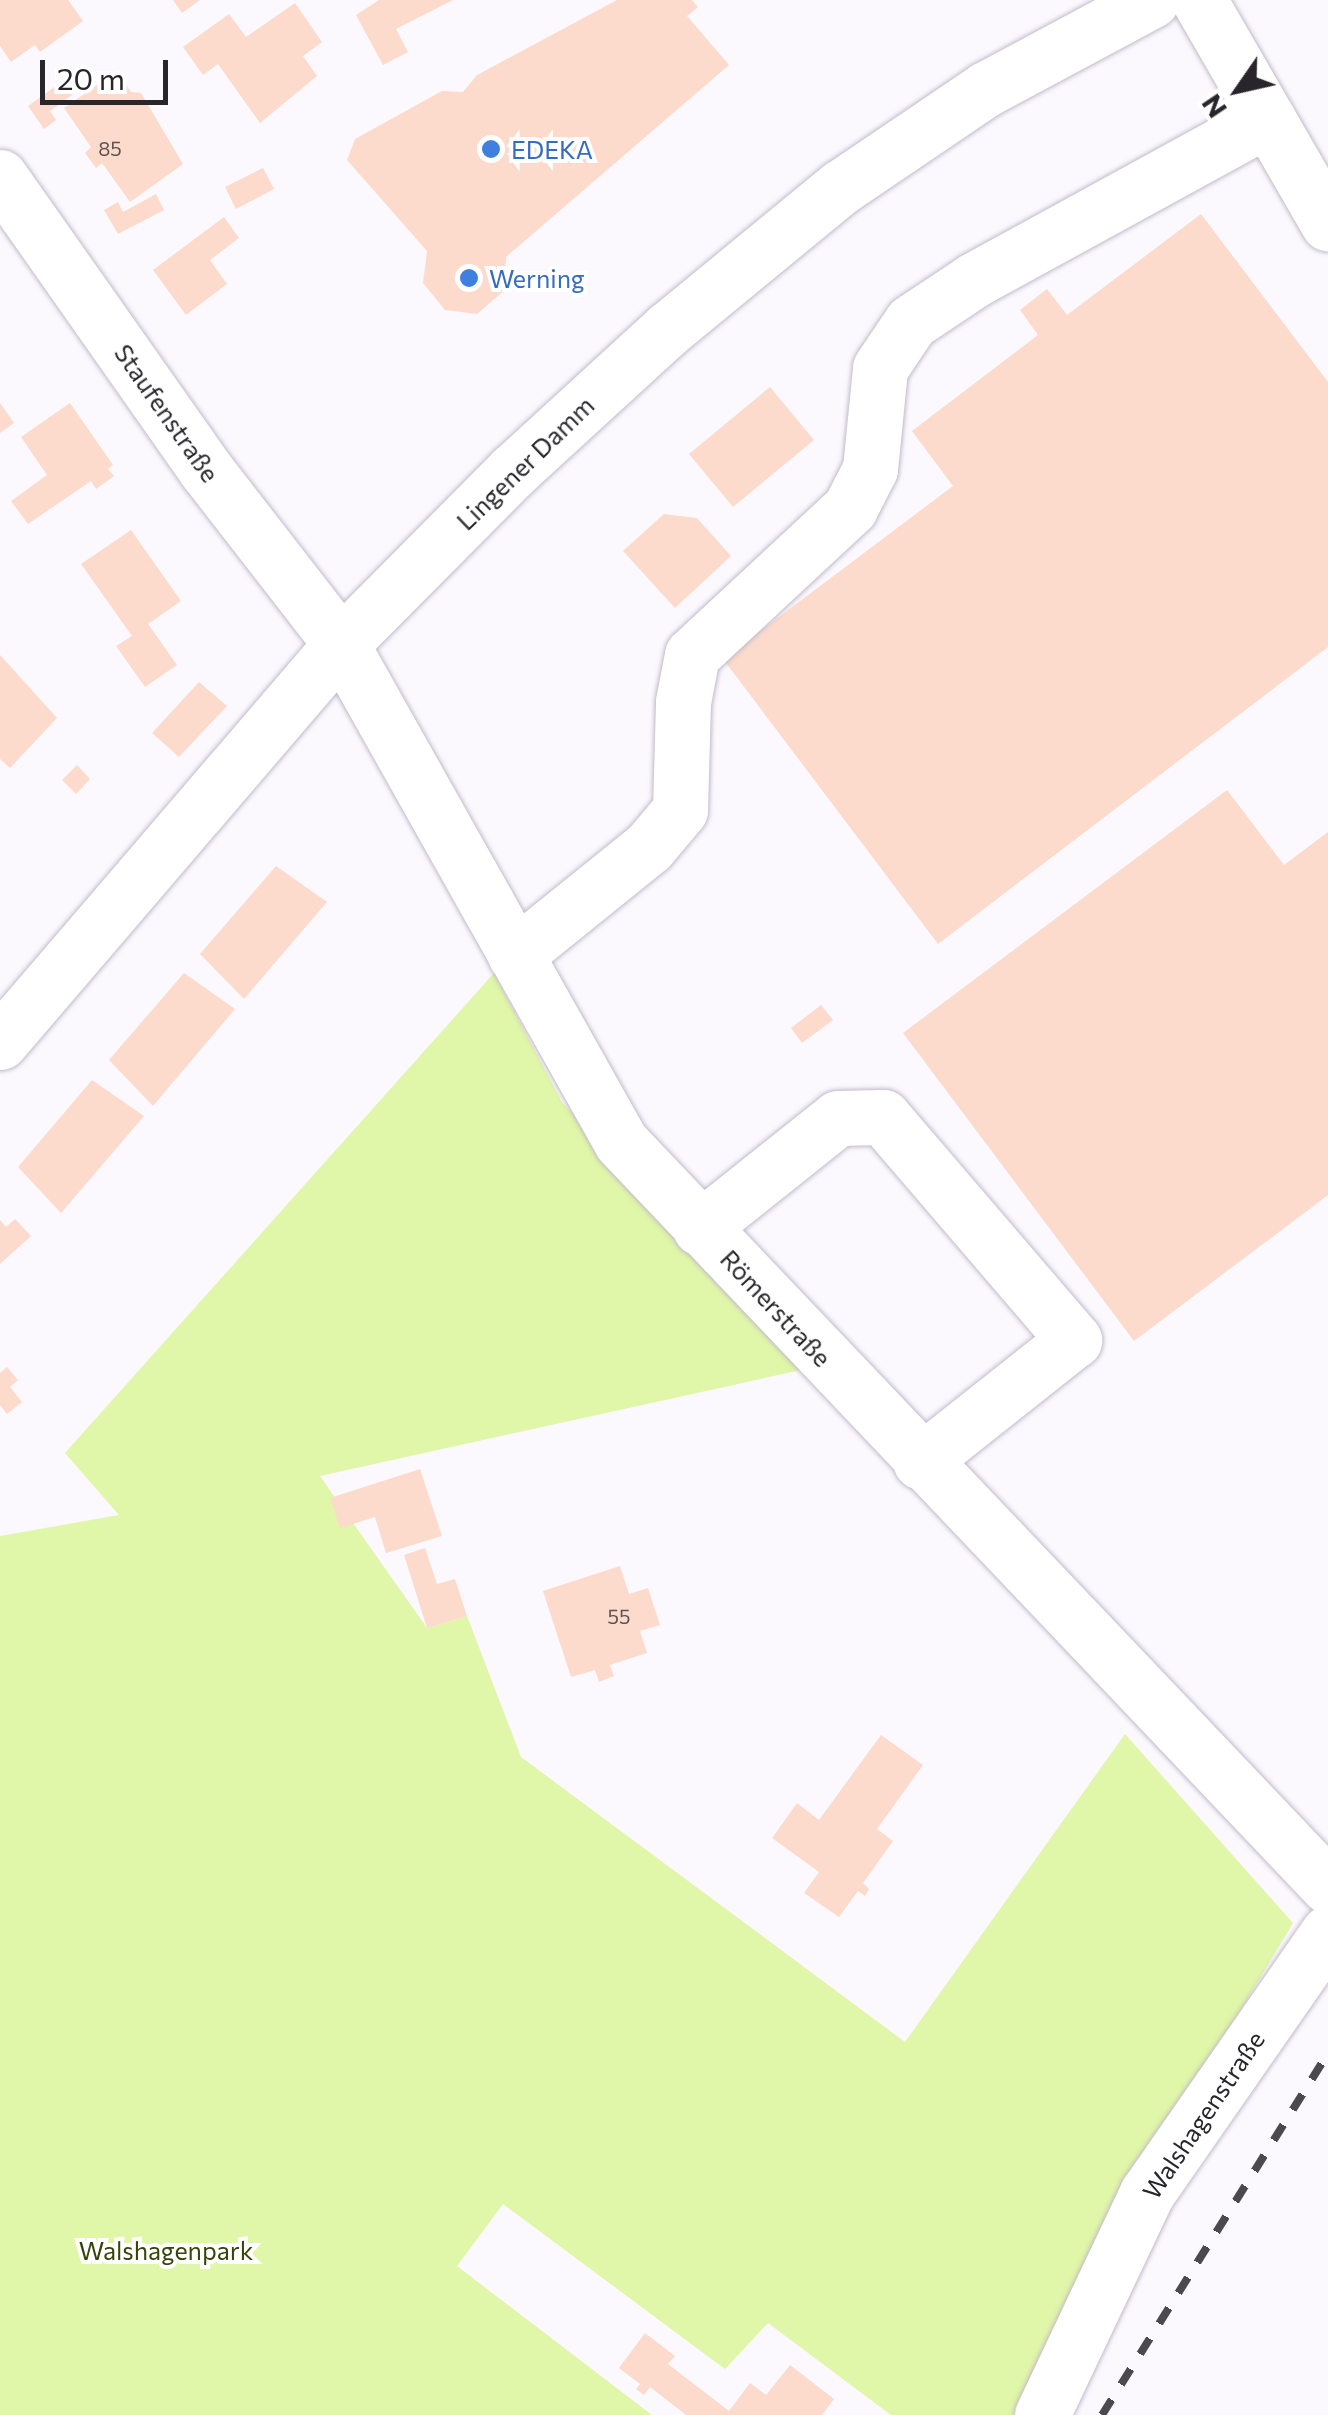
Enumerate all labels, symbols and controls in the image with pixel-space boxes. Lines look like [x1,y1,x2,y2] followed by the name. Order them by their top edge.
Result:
[45,40,172,102] scale bar
[1188,40,1288,140] north arrow
[57,59,125,96] text: 20 m
[1193,89,1233,125] text: N
[511,134,593,164] place label: EDEKA
[98,136,122,160] house number: 85
[480,138,502,160] marker: EDEKA
[489,263,585,293] place label: Werning
[458,267,480,289] marker: Werning
[108,338,226,488] street label: Staufenstraße
[450,390,600,536] street label: Lingener Damm
[715,1244,837,1372] street label: Römerstraße
[608,1604,630,1628] house number: 55
[1136,2025,1270,2205] street label: Walshagenstraße
[79,2235,253,2265] park label: Walshagenpark

